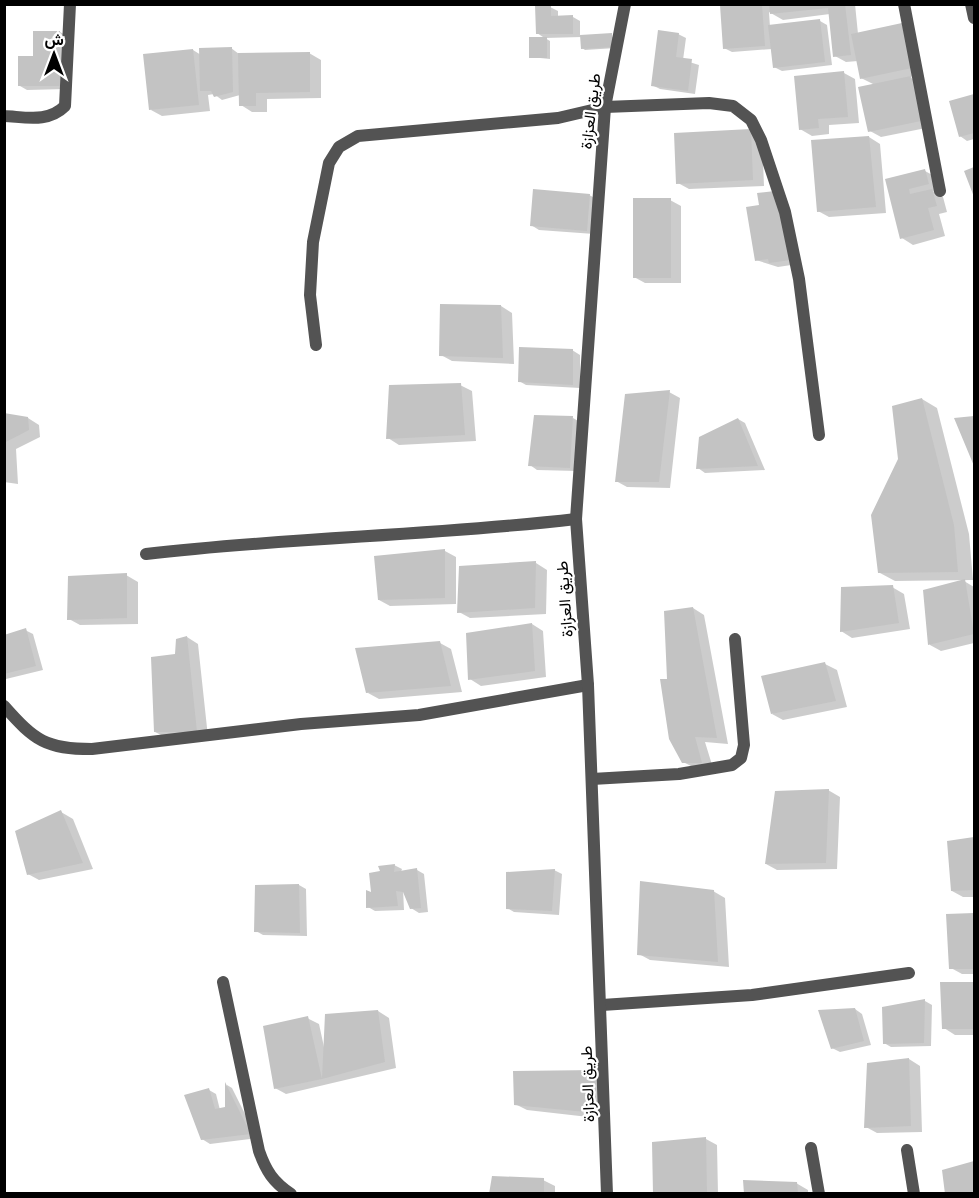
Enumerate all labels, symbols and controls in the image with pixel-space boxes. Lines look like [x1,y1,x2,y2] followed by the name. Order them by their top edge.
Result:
[24,24,84,84] north arrow
[44,29,64,49] text: ش
[575,72,606,150] street label: طريق العزازة
[551,560,578,638] street label: طريق العزازة
[576,1045,599,1123] street label: طريق العزازة

